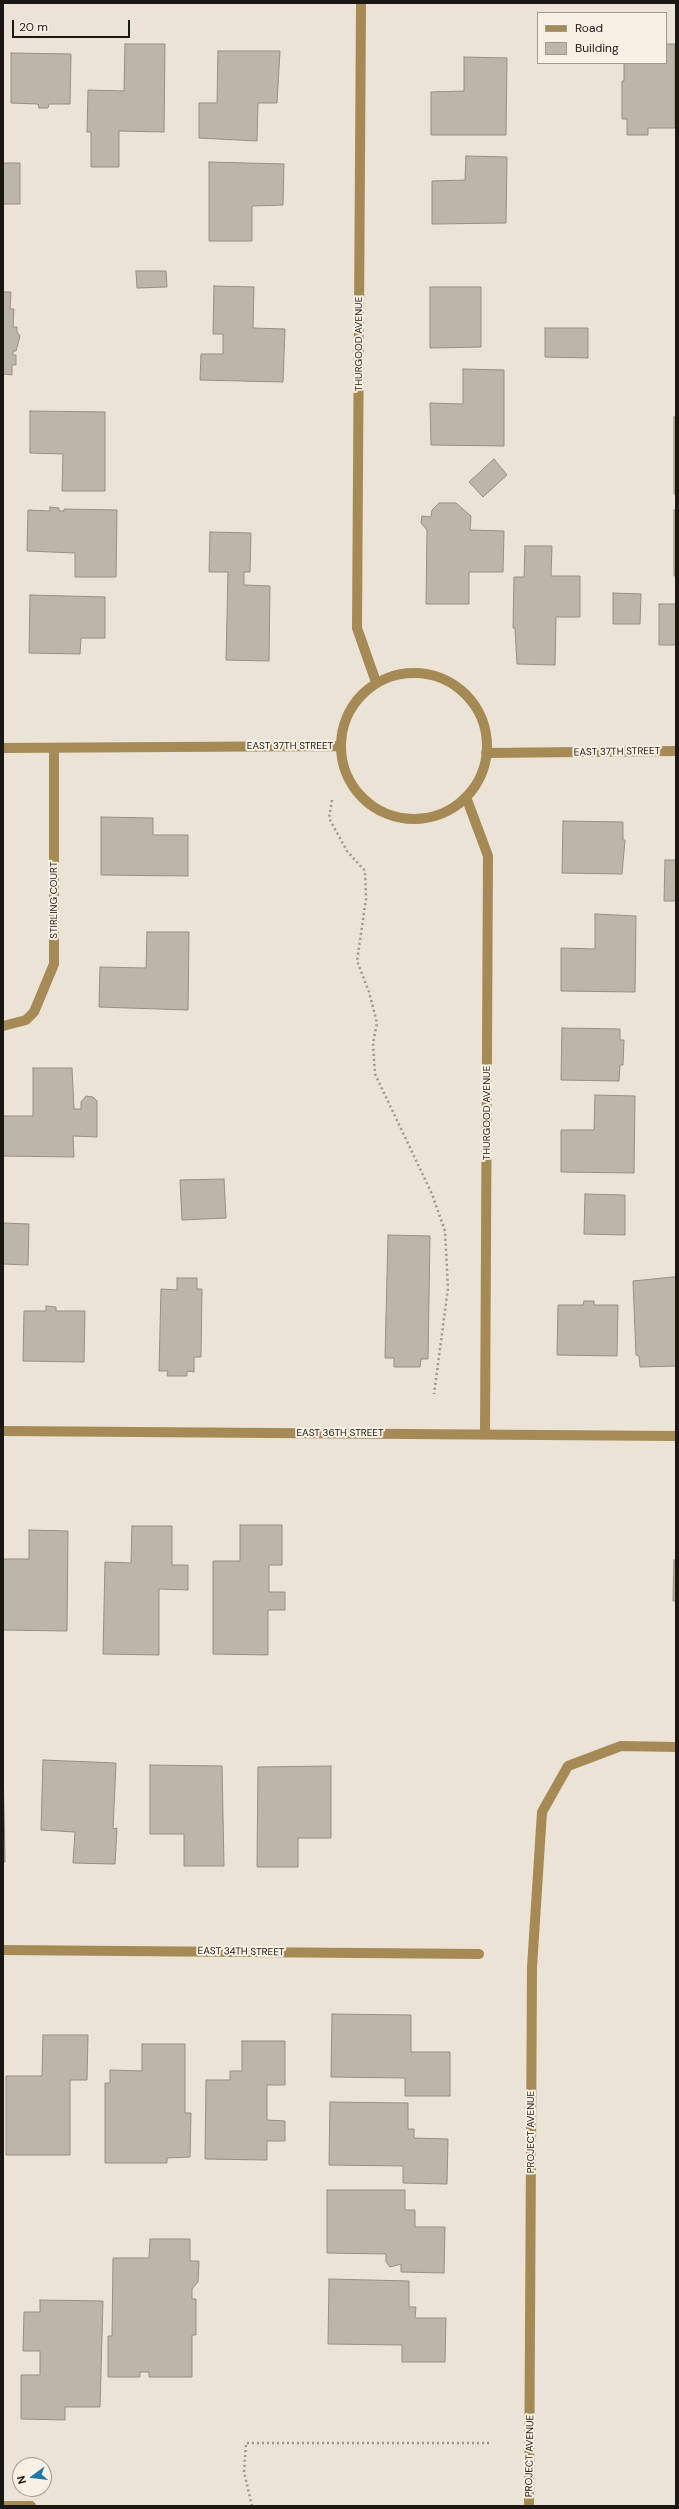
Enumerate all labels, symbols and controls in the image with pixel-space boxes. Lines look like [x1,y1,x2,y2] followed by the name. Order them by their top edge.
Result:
[14,12,132,38] scale bar
[537,12,667,64] legend
[19,19,48,35] text: 20 m
[575,20,603,36] text: Road
[575,40,619,56] text: Building
[353,297,365,391] street label: THURGOOD AVENUE
[247,740,333,752] street label: EAST 37TH STREET
[574,745,660,759] street label: EAST 37TH STREET
[48,861,60,939] street label: STIRLING COURT
[481,1066,493,1160] street label: THURGOOD AVENUE
[296,1427,384,1439] street label: EAST 36TH STREET
[197,1945,285,1959] street label: EAST 34TH STREET
[525,2091,537,2173] street label: PROJECT AVENUE
[523,2415,537,2497] street label: PROJECT AVENUE
[12,2457,52,2497] north arrow
[14,2474,29,2486] text: N

